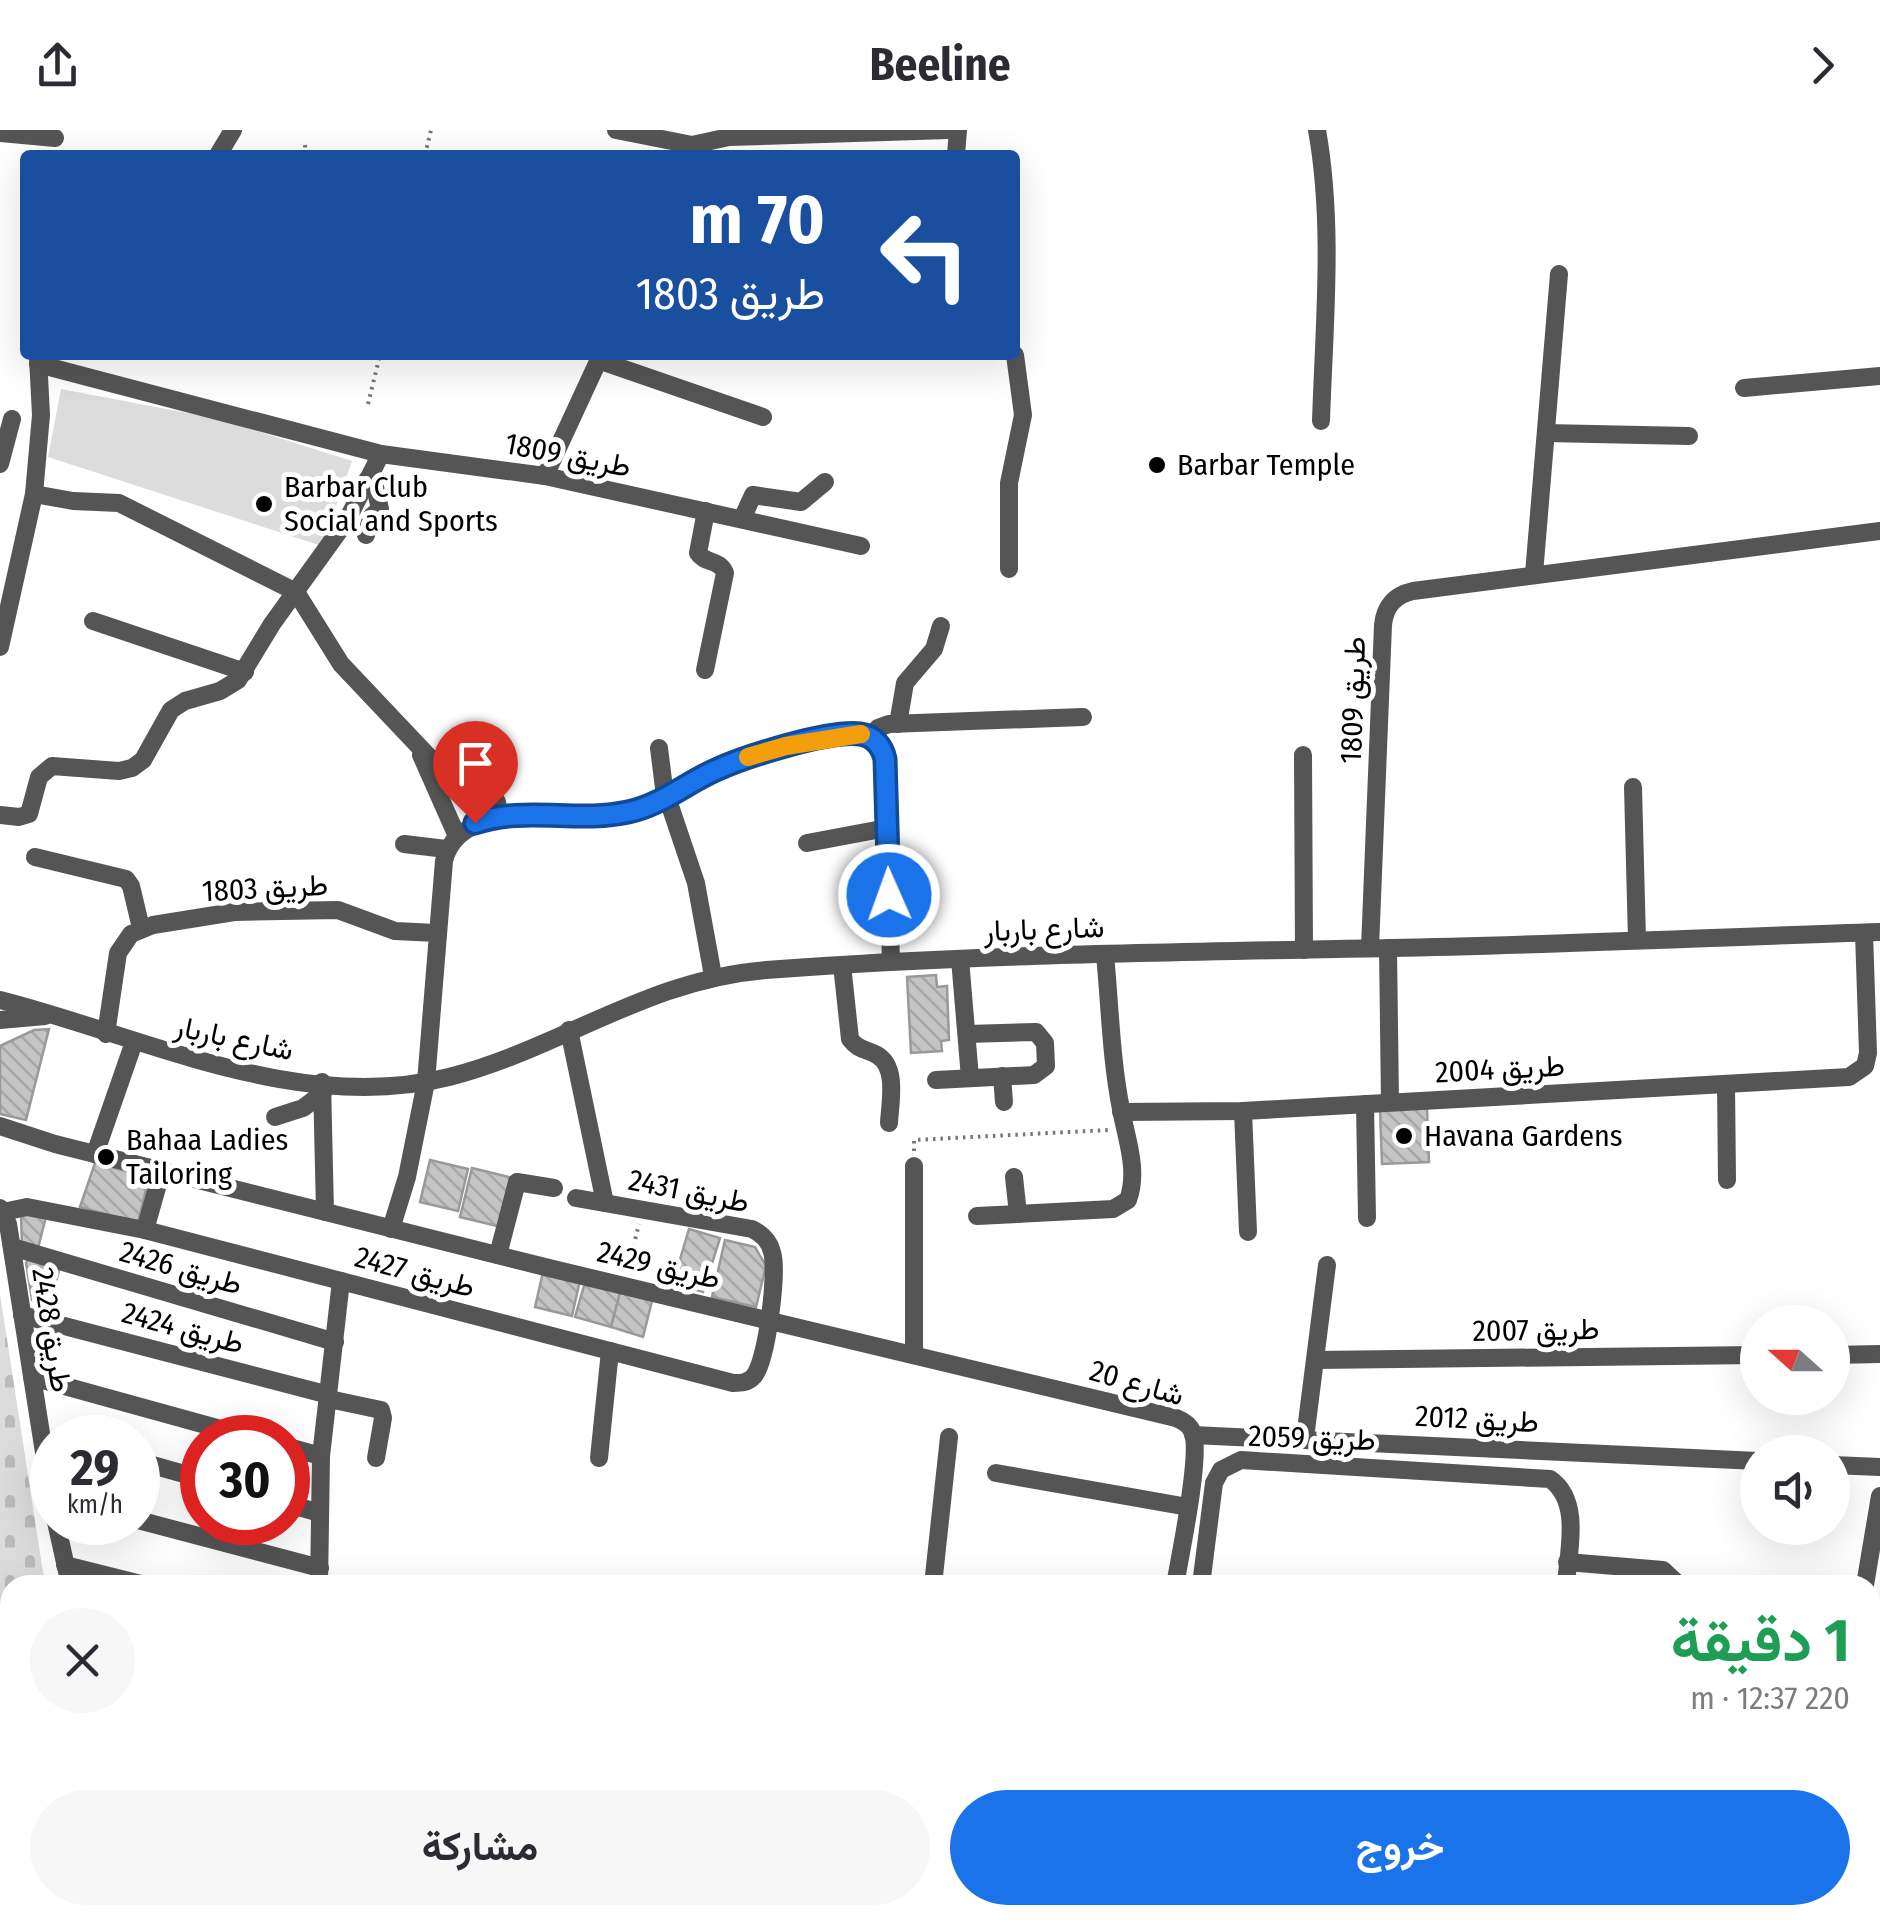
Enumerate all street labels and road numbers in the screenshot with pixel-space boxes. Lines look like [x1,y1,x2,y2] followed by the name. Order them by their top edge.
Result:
[502,425,634,485] street label: طريق 1809
[1333,636,1373,764] street label: طريق 1809
[201,867,329,909] street label: طريق 1803
[982,909,1105,951] street label: شارع باربار
[170,1008,297,1070] street label: شارع باربار
[1434,1048,1566,1090] street label: طريق 2004
[626,1162,752,1220] street label: طريق 2431
[116,1233,246,1303] street label: طريق 2426
[594,1233,724,1297] street label: طريق 2429
[351,1239,479,1305] street label: طريق 2427
[24,1265,80,1395] street label: طريق 2428
[118,1294,248,1362] street label: طريق 2424
[1472,1311,1600,1349] street label: طريق 2007
[1085,1352,1188,1415] street label: شارع 20
[1414,1398,1540,1440] street label: طريق 2012
[1248,1418,1376,1458] street label: طريق 2059

